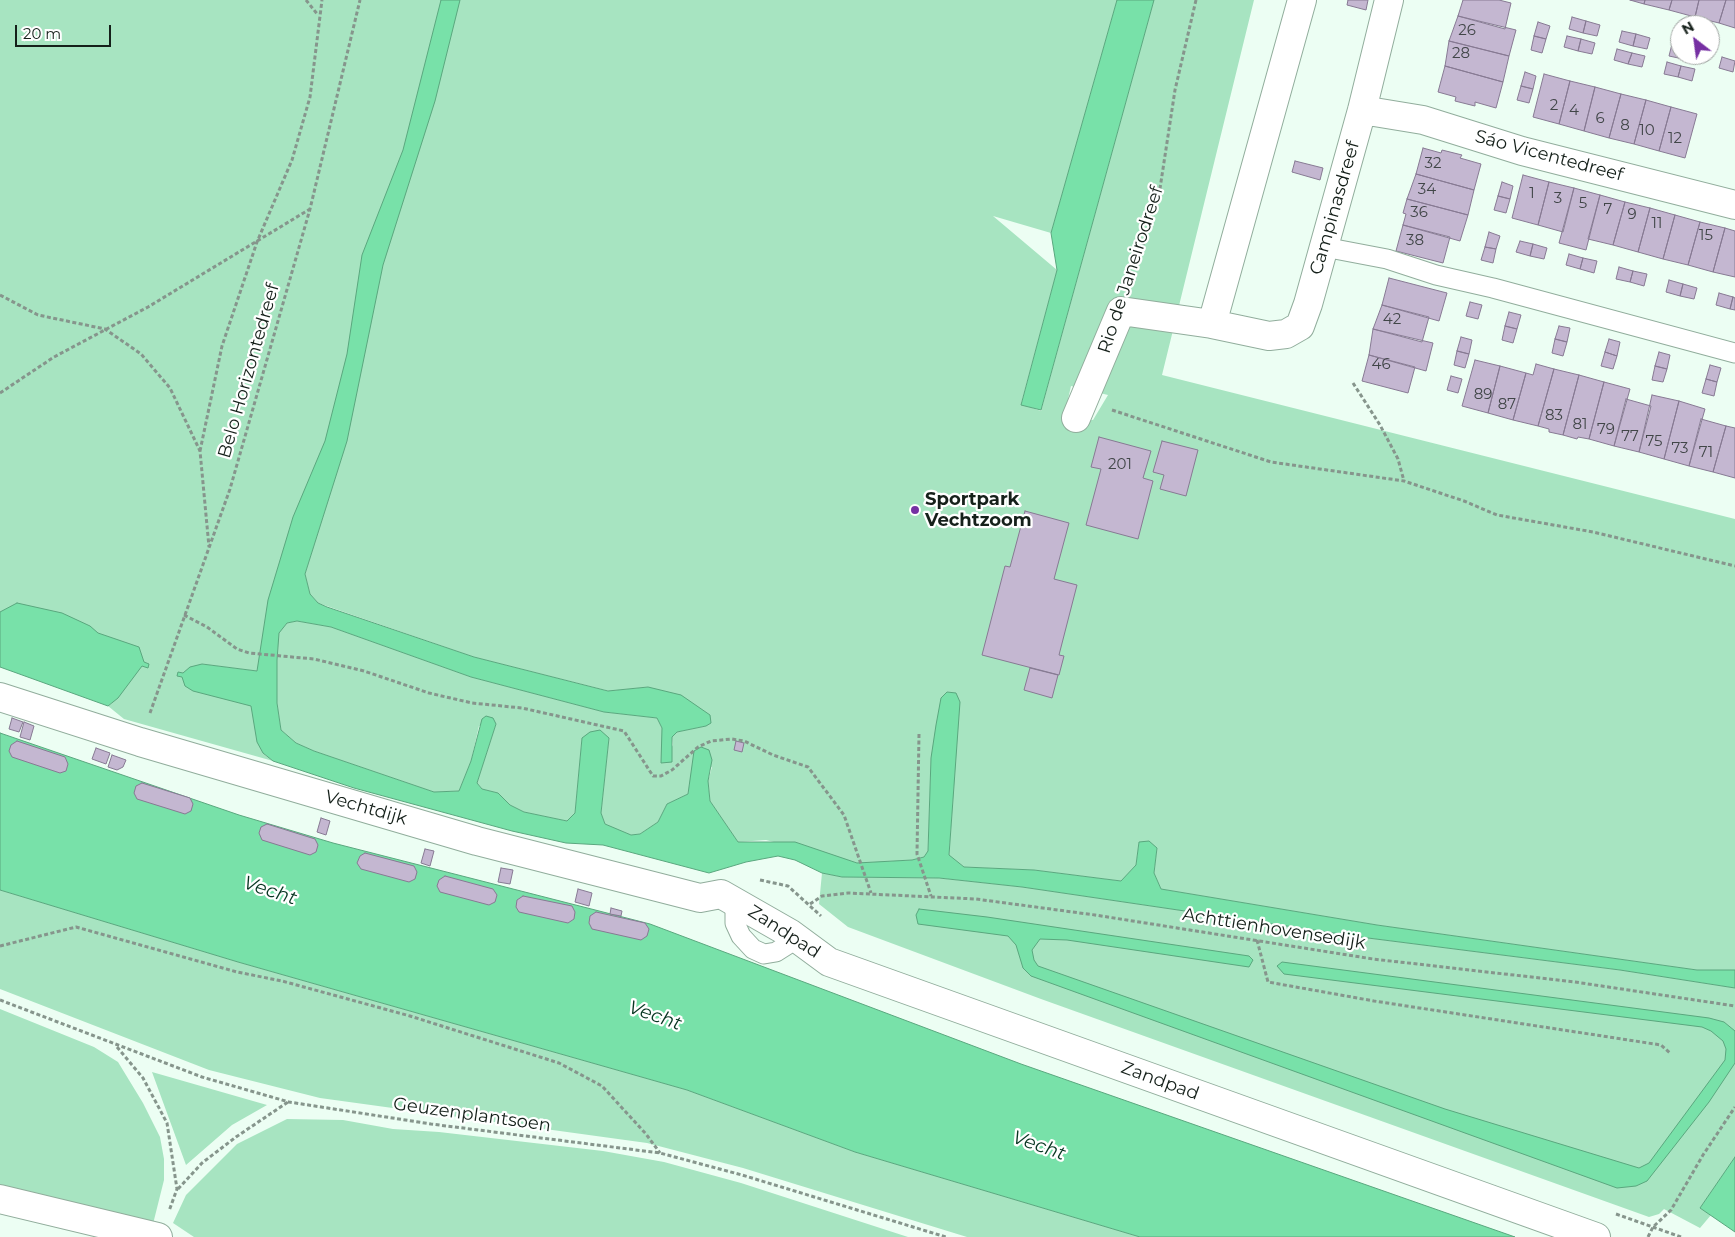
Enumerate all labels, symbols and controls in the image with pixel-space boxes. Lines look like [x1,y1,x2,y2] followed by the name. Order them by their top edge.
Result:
[18,15,114,47] scale bar
[1670,15,1720,65] north arrow
[1679,17,1697,38] text: N
[1458,22,1476,40] house number: 26
[23,24,61,43] text: 20 m
[1452,45,1470,63] house number: 28
[1550,97,1558,115] house number: 2
[1569,102,1579,120] house number: 4
[1595,110,1605,128] house number: 6
[1620,117,1630,135] house number: 8
[1639,122,1655,140] house number: 10
[1472,126,1626,186] street label: Sáo Vicentedreef
[1668,130,1682,148] house number: 12
[1306,139,1364,277] street label: Campinasdreef
[1425,155,1441,173] house number: 32
[1418,181,1436,199] house number: 34
[1094,184,1168,356] street label: Rio de Janeirodreef
[1529,185,1535,203] house number: 1
[1554,190,1562,208] house number: 3
[1579,195,1587,213] house number: 5
[1604,201,1612,219] house number: 7
[1410,204,1428,222] house number: 36
[1627,206,1637,224] house number: 9
[1652,215,1662,233] house number: 11
[1699,227,1713,245] house number: 15
[1406,232,1424,250] house number: 38
[214,281,284,461] street label: Belo Horizontedreef
[1383,311,1401,329] house number: 42
[1371,356,1391,374] house number: 46
[1474,386,1492,404] house number: 89
[1498,396,1516,414] house number: 87
[1545,407,1563,425] house number: 83
[1573,416,1587,434] house number: 81
[1597,421,1615,439] house number: 79
[1621,428,1639,446] house number: 77
[1645,433,1663,451] house number: 75
[1671,440,1689,458] house number: 73
[1699,444,1713,462] house number: 71
[1108,456,1132,474] house number: 201
[925,489,1032,532] place label: Sportpark Vechtzoom
[909,504,921,516] marker: Sportpark Vechtzoom
[322,786,410,830] street label: Vechtdijk
[240,872,300,910] water label: Vecht
[744,901,824,963] street label: Zandpad
[1181,904,1367,954] street label: Achttienhovensedijk
[625,996,685,1036] water label: Vecht
[1118,1057,1202,1105] street label: Zandpad
[392,1093,552,1137] street label: Geuzenplantsoen
[1009,1126,1069,1166] water label: Vecht

